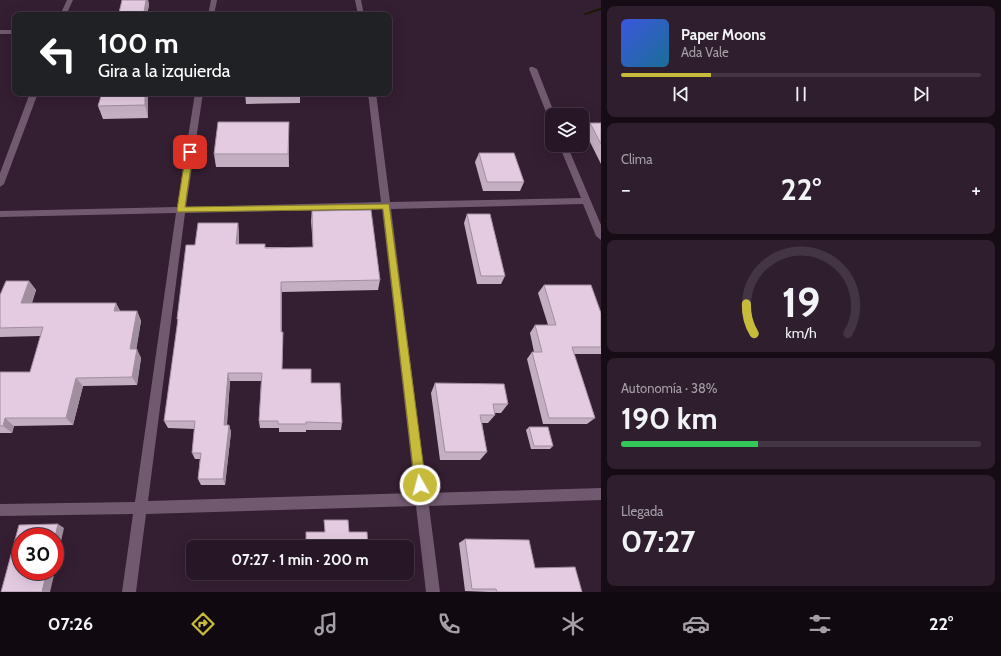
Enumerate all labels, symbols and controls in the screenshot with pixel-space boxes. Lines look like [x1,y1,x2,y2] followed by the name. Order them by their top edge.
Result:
[98,26,179,60] text: 100 m
[681,26,766,44] text: Paper Moons
[32,28,84,80] icon: left
[681,44,729,60] text: Ada Vale
[98,60,230,82] text: Gira a la izquierda
[670,83,692,105] icon: previous
[790,83,812,105] icon: pause
[910,83,932,105] icon: next
[545,108,589,152] map controls
[545,108,589,152] button: layers
[173,135,207,169] pin
[179,141,201,163] icon: arrive
[621,151,652,167] text: Clima
[781,171,821,208] text: 22°
[621,176,631,203] text: −
[971,176,981,203] text: +
[782,277,820,327] text: 19
[785,324,817,342] text: km/h
[621,380,718,396] text: Autonomía · 38%
[621,400,717,437] text: 190 km
[399,464,441,506] position arrow
[621,503,663,519] text: Llegada
[621,523,695,560] text: 07:27
[12,528,64,580] speed limit sign: 30
[232,551,368,569] text: 07:27 · 1 min · 200 m
[189,610,217,638] icon: directions
[312,610,340,638] icon: music
[435,610,463,638] icon: phone
[559,610,587,638] icon: climate
[682,610,710,638] icon: car
[806,610,834,638] icon: filters
[48,613,93,635] text: 07:26
[929,613,953,635] text: 22°

